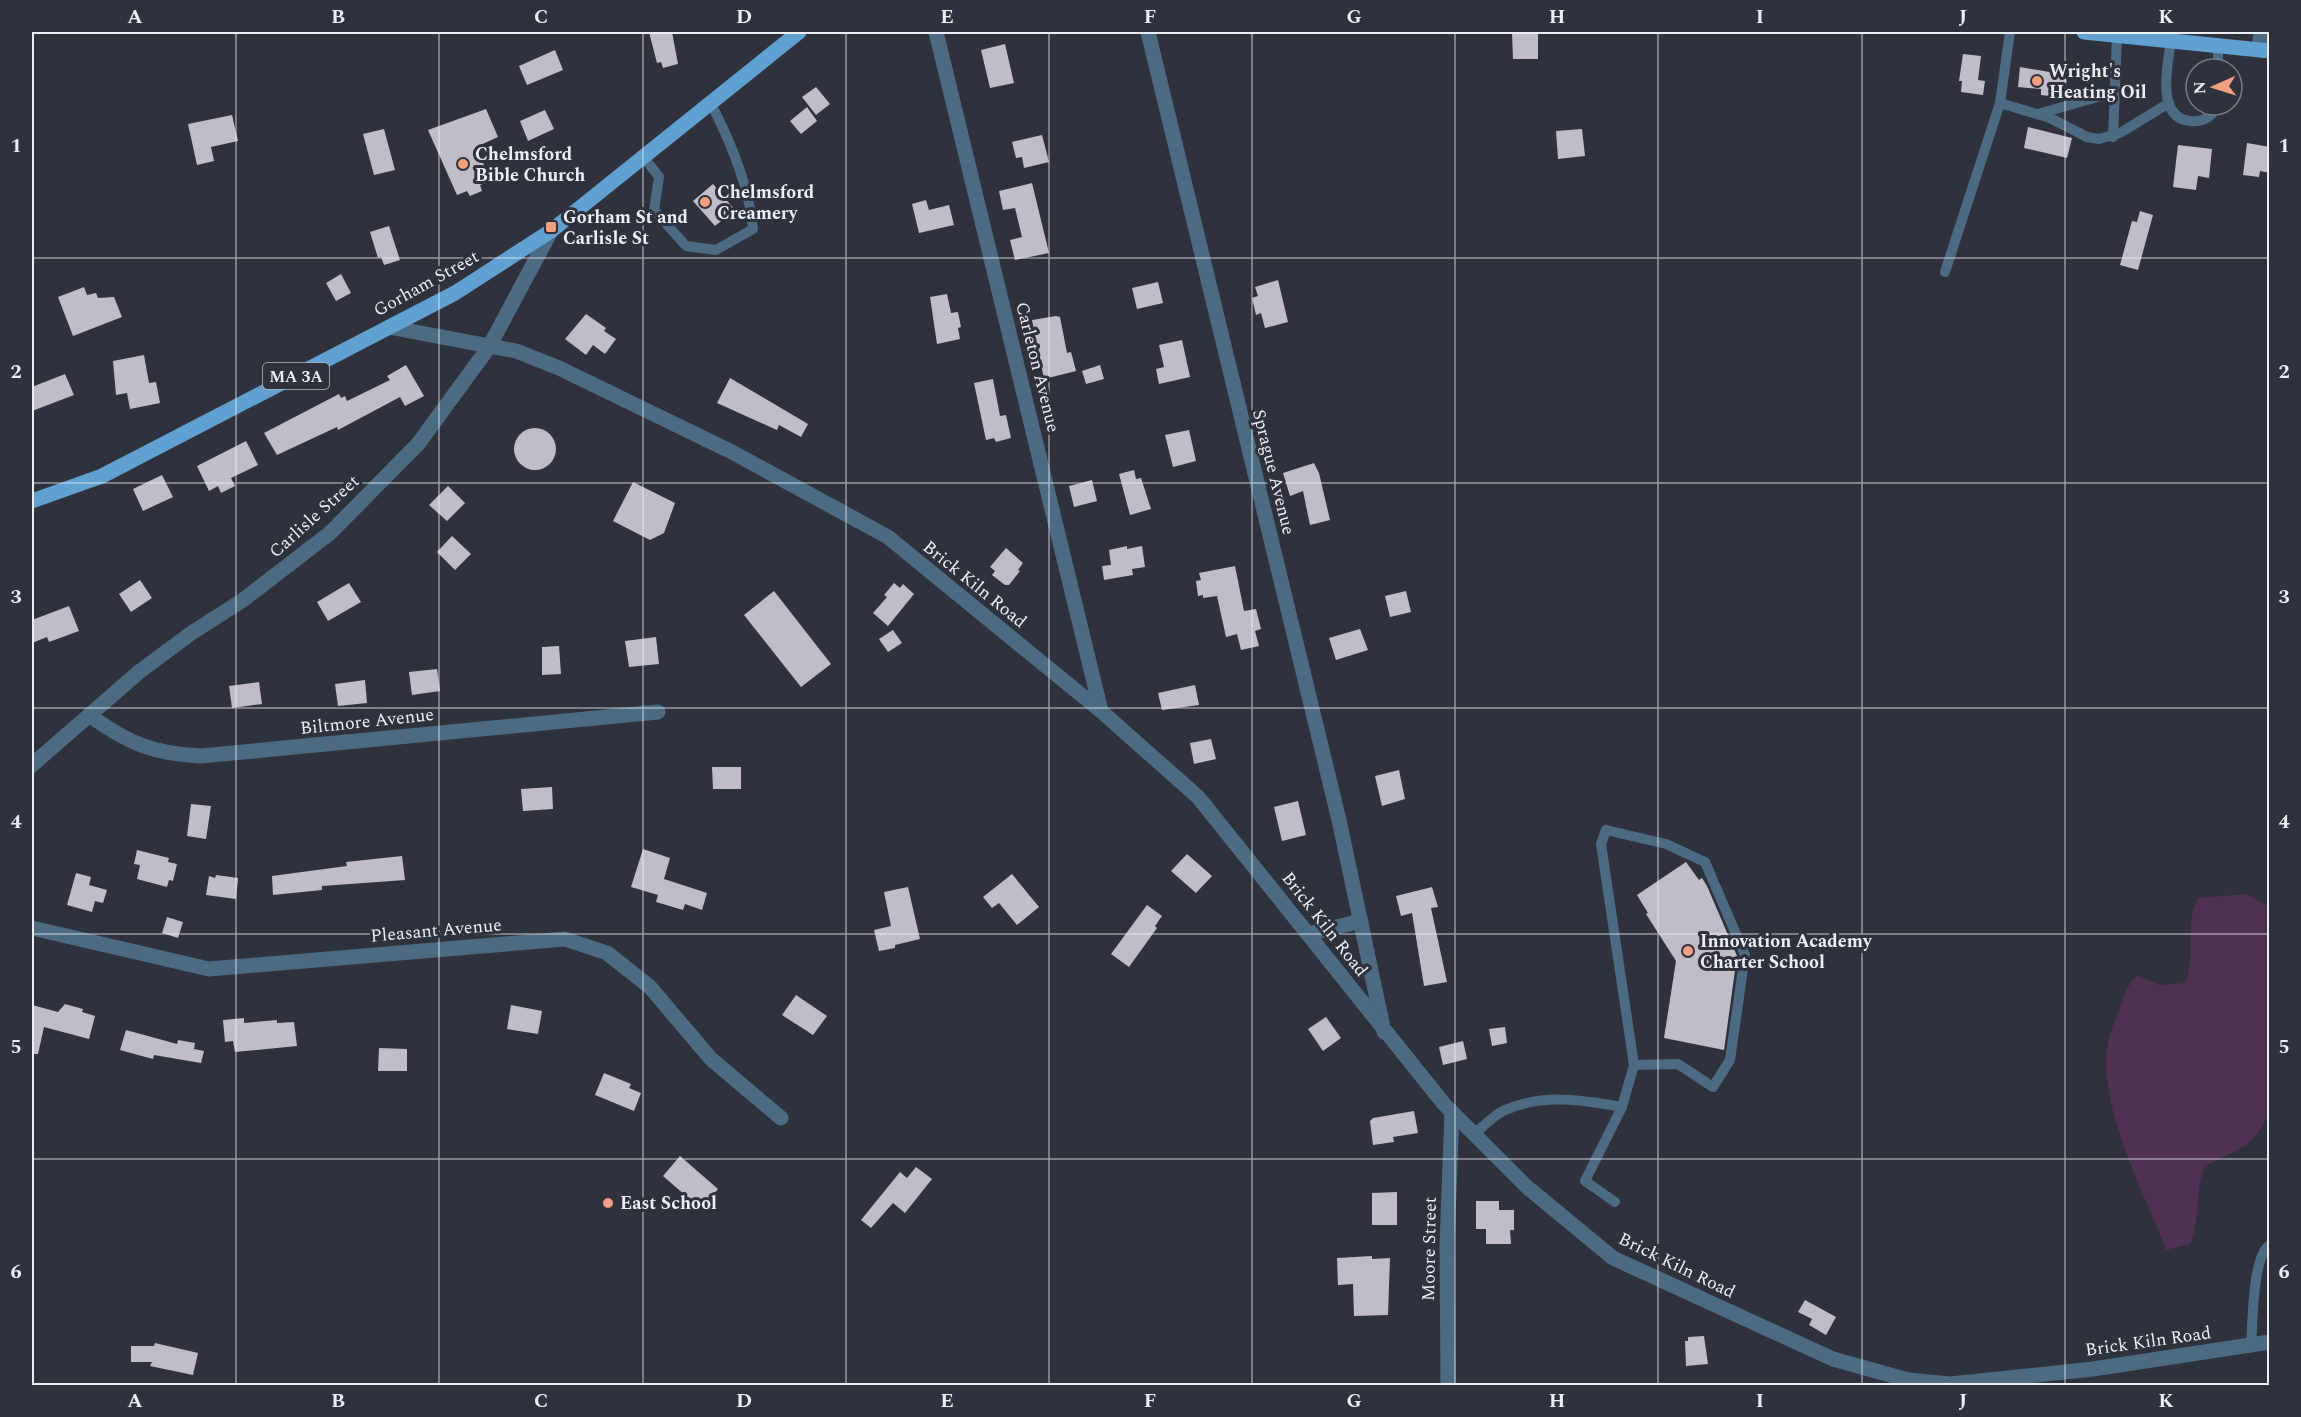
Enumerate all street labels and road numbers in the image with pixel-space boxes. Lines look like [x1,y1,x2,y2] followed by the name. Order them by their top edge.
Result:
[368,243,484,324] street label: Gorham Street
[1008,299,1067,435] street label: Carleton Avenue
[263,363,329,389] road number: MA 3A
[1245,407,1302,538] street label: Sprague Avenue
[263,468,366,564] street label: Carlisle Street
[917,534,1033,635] street label: Brick Kiln Road
[299,701,435,742] street label: Biltmore Avenue
[1275,866,1374,983] street label: Brick Kiln Road
[369,911,503,950] street label: Pleasant Avenue
[1415,1197,1444,1301] street label: Moore Street
[1614,1225,1740,1305] street label: Brick Kiln Road
[2083,1319,2213,1364] street label: Brick Kiln Road

